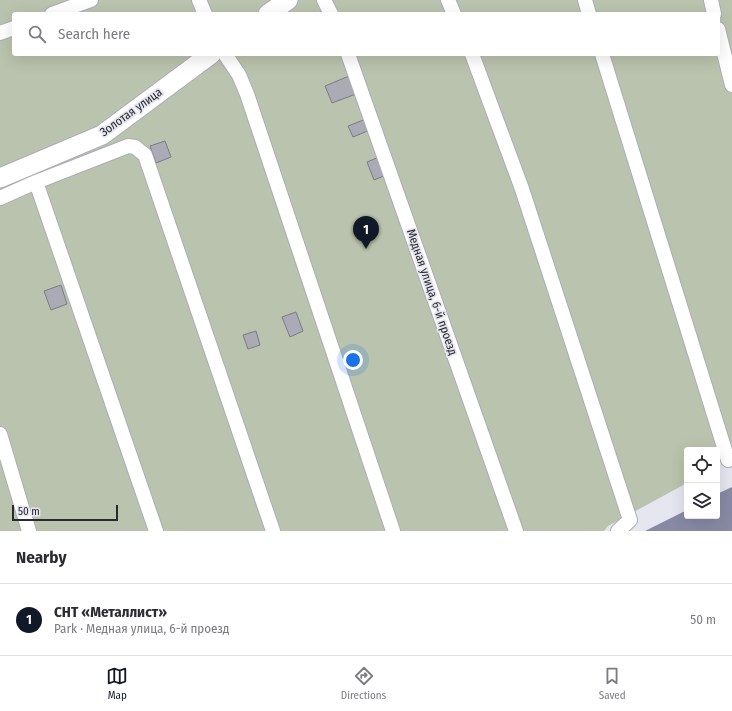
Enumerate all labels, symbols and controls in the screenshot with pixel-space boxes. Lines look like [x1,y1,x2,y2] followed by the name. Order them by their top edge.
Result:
[12,12,720,56] search box
[26,23,48,45] icon: search
[58,25,130,43] text: Search here
[97,85,165,139] street label: Золотая улица
[353,216,379,249] pin: 1
[404,227,460,357] street label: Медная улица, 6-й проезд
[343,350,363,370] your location
[684,447,720,519] map controls
[684,447,720,483] button: locate
[684,483,720,519] button: layers
[12,503,118,522] scale bar
[18,505,40,518] text: 50 m
[16,547,67,568] text: Nearby
[54,603,167,621] text: СНТ «Металлист»
[26,612,32,627] text: 1
[690,612,716,627] text: 50 m
[54,621,229,636] text: Park · Медная улица, 6-й проезд
[106,665,128,702] tab: Map
[341,665,386,702] tab: Directions
[599,665,626,702] tab: Saved

